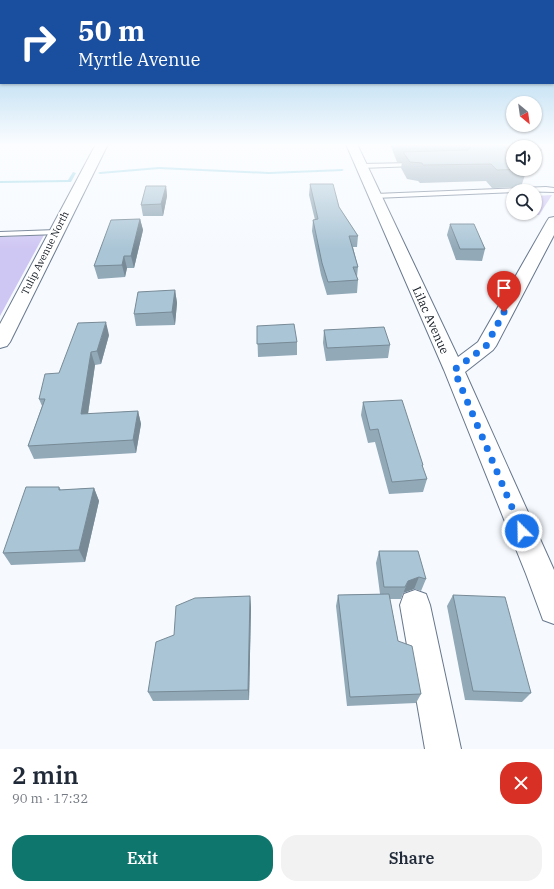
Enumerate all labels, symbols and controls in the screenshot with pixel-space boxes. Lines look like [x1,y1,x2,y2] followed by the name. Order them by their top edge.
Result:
[78,12,145,49] text: 50 m
[12,16,64,68] icon: right
[78,48,200,71] text: Myrtle Avenue
[506,96,542,132] north arrow
[506,96,542,220] map controls
[506,140,542,176] button: sound
[506,184,542,220] button: search
[18,209,72,297] street label: Tulip Avenue North
[487,271,521,312] pin
[493,277,515,299] icon: arrive
[409,284,453,356] street label: Lilac Avenue
[501,510,543,552] position arrow
[12,759,79,791] text: 2 min
[500,762,542,804] button: close
[12,790,88,807] text: 90 m · 17:32
[12,835,273,881] button: Exit
[281,835,542,881] button: Share

